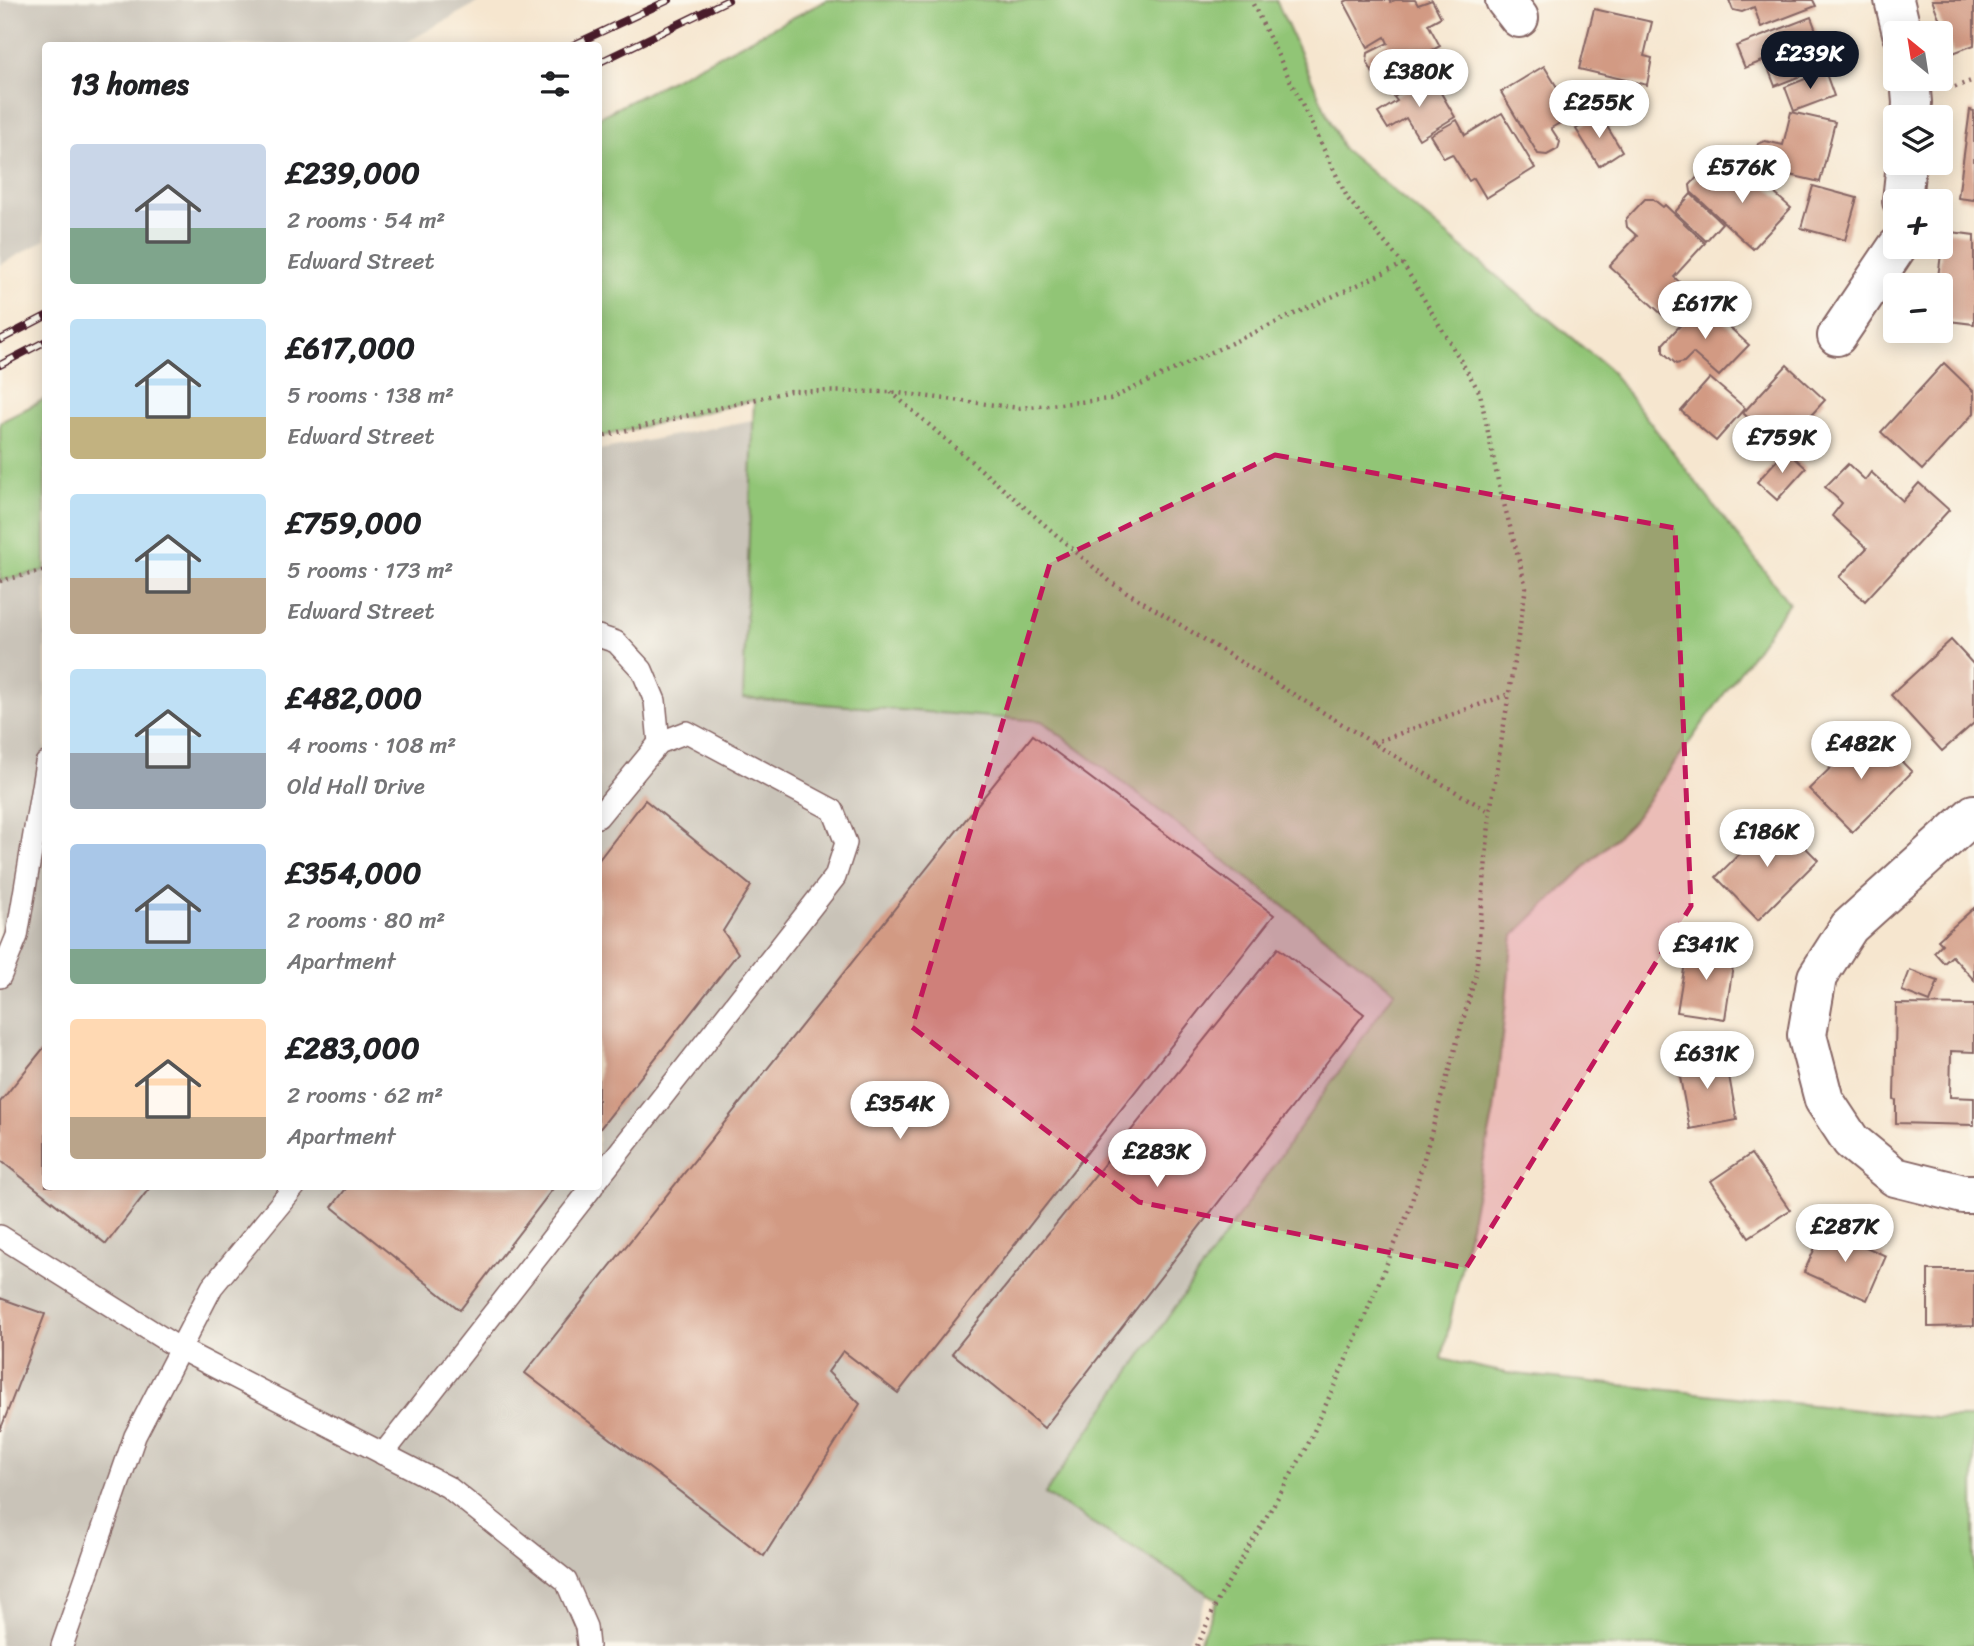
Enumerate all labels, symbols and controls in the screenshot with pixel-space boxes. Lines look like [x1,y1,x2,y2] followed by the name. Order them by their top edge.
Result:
[1883,21,1953,91] north arrow
[1883,21,1953,343] map controls
[1761,32,1859,91] pin: £239K
[1777,33,1843,74] text: £239K
[1370,50,1468,109] pin: £380K
[1385,51,1453,92] text: £380K
[70,57,189,111] text: 13 homes
[536,65,574,103] icon: filters
[1550,80,1648,140] pin: £255K
[1565,82,1633,123] text: £255K
[1883,105,1953,175] button: layers
[287,146,420,200] text: £239,000
[1693,146,1791,205] pin: £576K
[1709,147,1775,188] text: £576K
[126,172,210,256] icon: home
[1883,189,1953,259] button: +
[287,200,445,241] text: 2 rooms · 54 m²
[287,241,434,282] text: Edward Street
[1883,273,1953,343] button: −
[1656,282,1754,341] pin: £617K
[1674,283,1736,324] text: £617K
[287,321,415,375] text: £617,000
[126,347,210,431] icon: home
[287,375,454,416] text: 5 rooms · 138 m²
[287,416,434,457] text: Edward Street
[1733,416,1831,475] pin: £759K
[1748,417,1816,458] text: £759K
[287,496,422,550] text: £759,000
[126,522,210,606] icon: home
[287,550,453,591] text: 5 rooms · 173 m²
[287,591,434,632] text: Edward Street
[287,671,422,725] text: £482,000
[126,697,210,781] icon: home
[1812,722,1910,781] pin: £482K
[1827,723,1895,764] text: £482K
[287,725,456,766] text: 4 rooms · 108 m²
[287,766,425,807] text: Old Hall Drive
[1718,810,1816,869] pin: £186K
[1736,811,1798,852] text: £186K
[287,846,421,900] text: £354,000
[126,872,210,956] icon: home
[287,900,445,941] text: 2 rooms · 80 m²
[1657,922,1755,982] pin: £341K
[1674,924,1738,965] text: £341K
[287,941,396,982] text: Apartment
[287,1021,420,1075] text: £283,000
[1658,1032,1756,1091] pin: £631K
[1676,1033,1738,1074] text: £631K
[126,1047,210,1131] icon: home
[287,1075,443,1116] text: 2 rooms · 62 m²
[851,1082,949,1141] pin: £354K
[866,1083,934,1124] text: £354K
[287,1116,396,1157] text: Apartment
[1108,1130,1206,1189] pin: £283K
[1124,1131,1190,1172] text: £283K
[1796,1204,1894,1264] pin: £287K
[1812,1206,1878,1247] text: £287K

